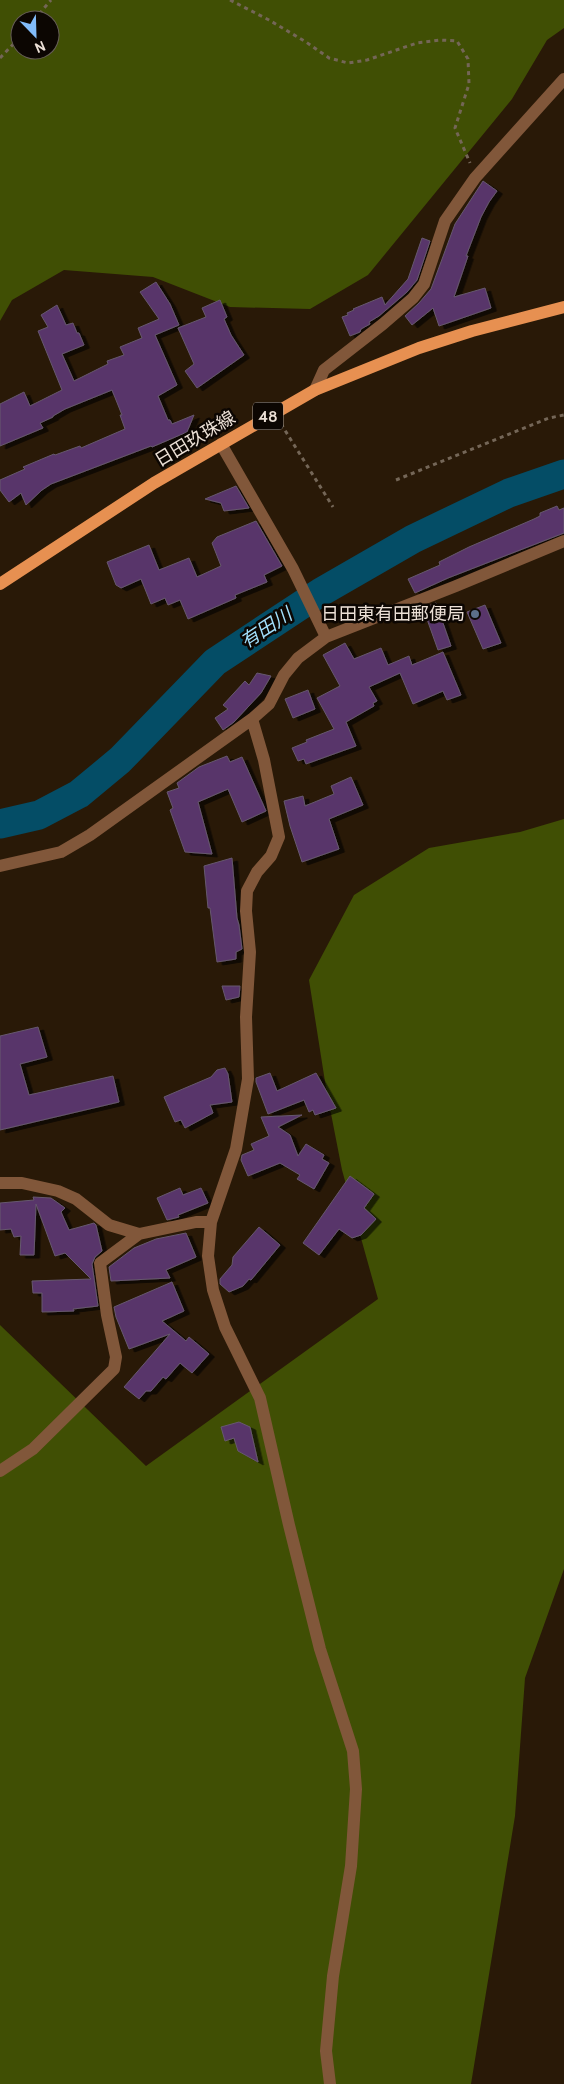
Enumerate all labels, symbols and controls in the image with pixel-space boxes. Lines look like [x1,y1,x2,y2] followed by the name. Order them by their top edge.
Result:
[10,10,60,60] north arrow
[32,37,48,57] text: N
[253,402,283,430] road number: 48
[151,406,239,472] street label: 日田玖珠線
[236,602,298,653] water label: 有田川
[321,603,465,625] place label: 日田東有田郵便局
[469,608,481,620] marker: 日田東有田郵便局

